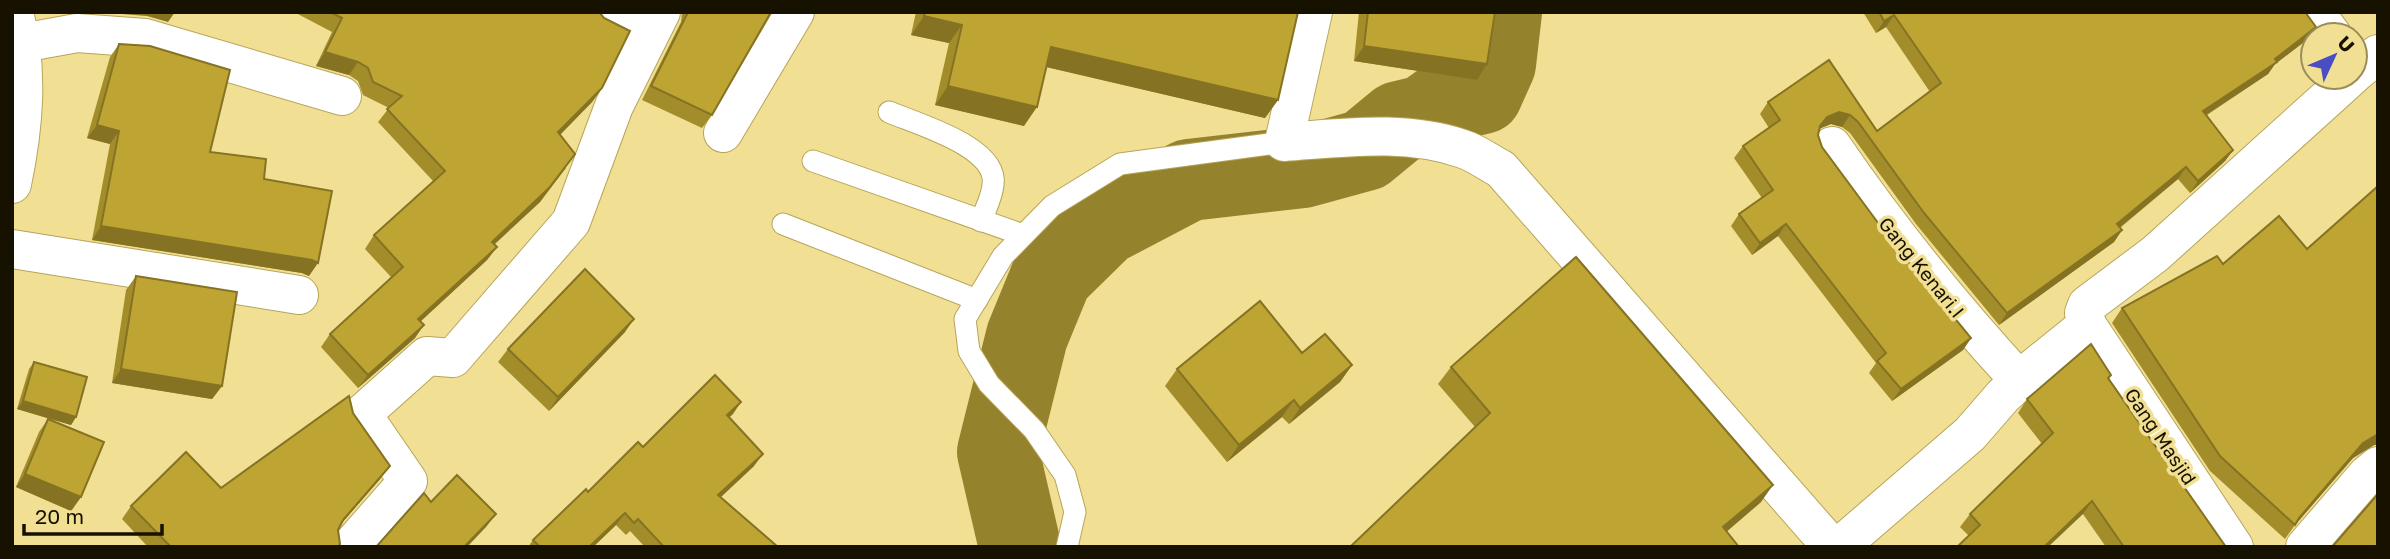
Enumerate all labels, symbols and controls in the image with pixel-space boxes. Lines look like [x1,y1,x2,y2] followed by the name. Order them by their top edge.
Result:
[2299,21,2369,91] north arrow
[2333,31,2360,57] text: U
[1874,212,1970,322] street label: Gang Kenari.I
[2120,383,2202,489] street label: Gang Masjid
[24,492,163,536] scale bar
[35,503,84,529] text: 20 m

